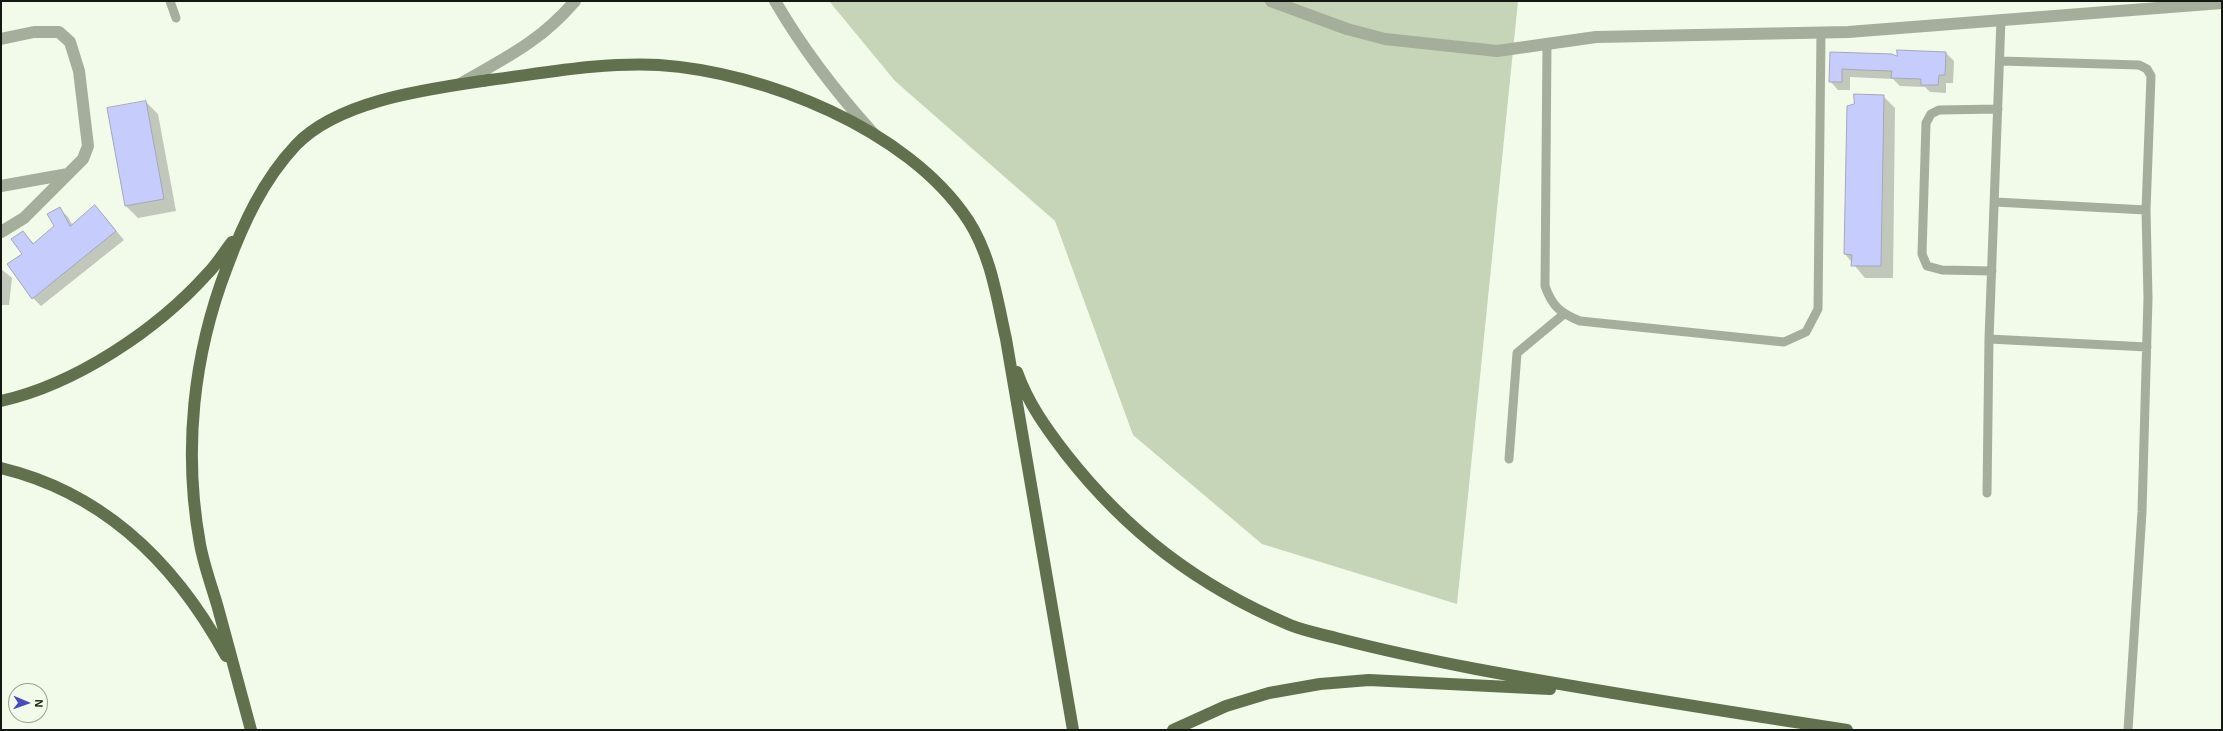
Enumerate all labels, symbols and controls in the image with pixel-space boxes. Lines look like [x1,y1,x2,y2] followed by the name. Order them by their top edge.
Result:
[8,683,48,723] north arrow
[33,699,45,708] text: N

